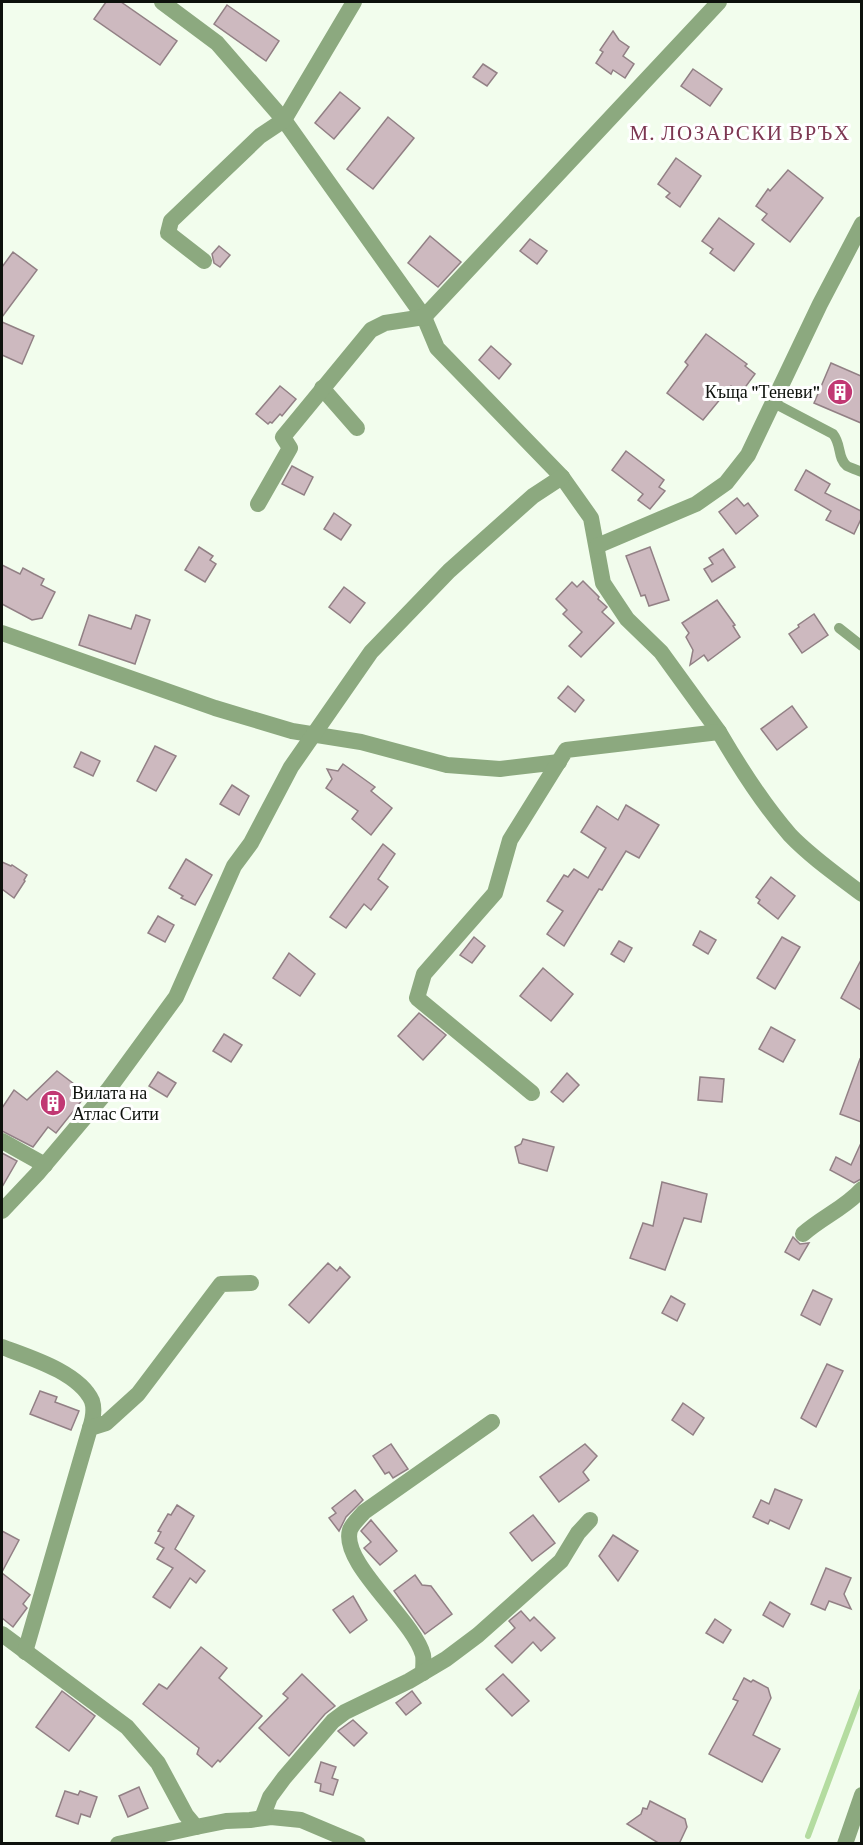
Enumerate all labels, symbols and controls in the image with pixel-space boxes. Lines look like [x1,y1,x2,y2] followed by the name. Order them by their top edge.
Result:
[629,121,851,145] district label: М. ЛОЗАРСКИ ВРЪХ
[825,377,855,407] building icon: Къща "Теневи"
[705,382,820,402] place label: Къща "Теневи"
[72,1083,159,1124] place label: Вилата на Атлас Сити
[38,1088,68,1118] building icon: Вилата на Атлас Сити

